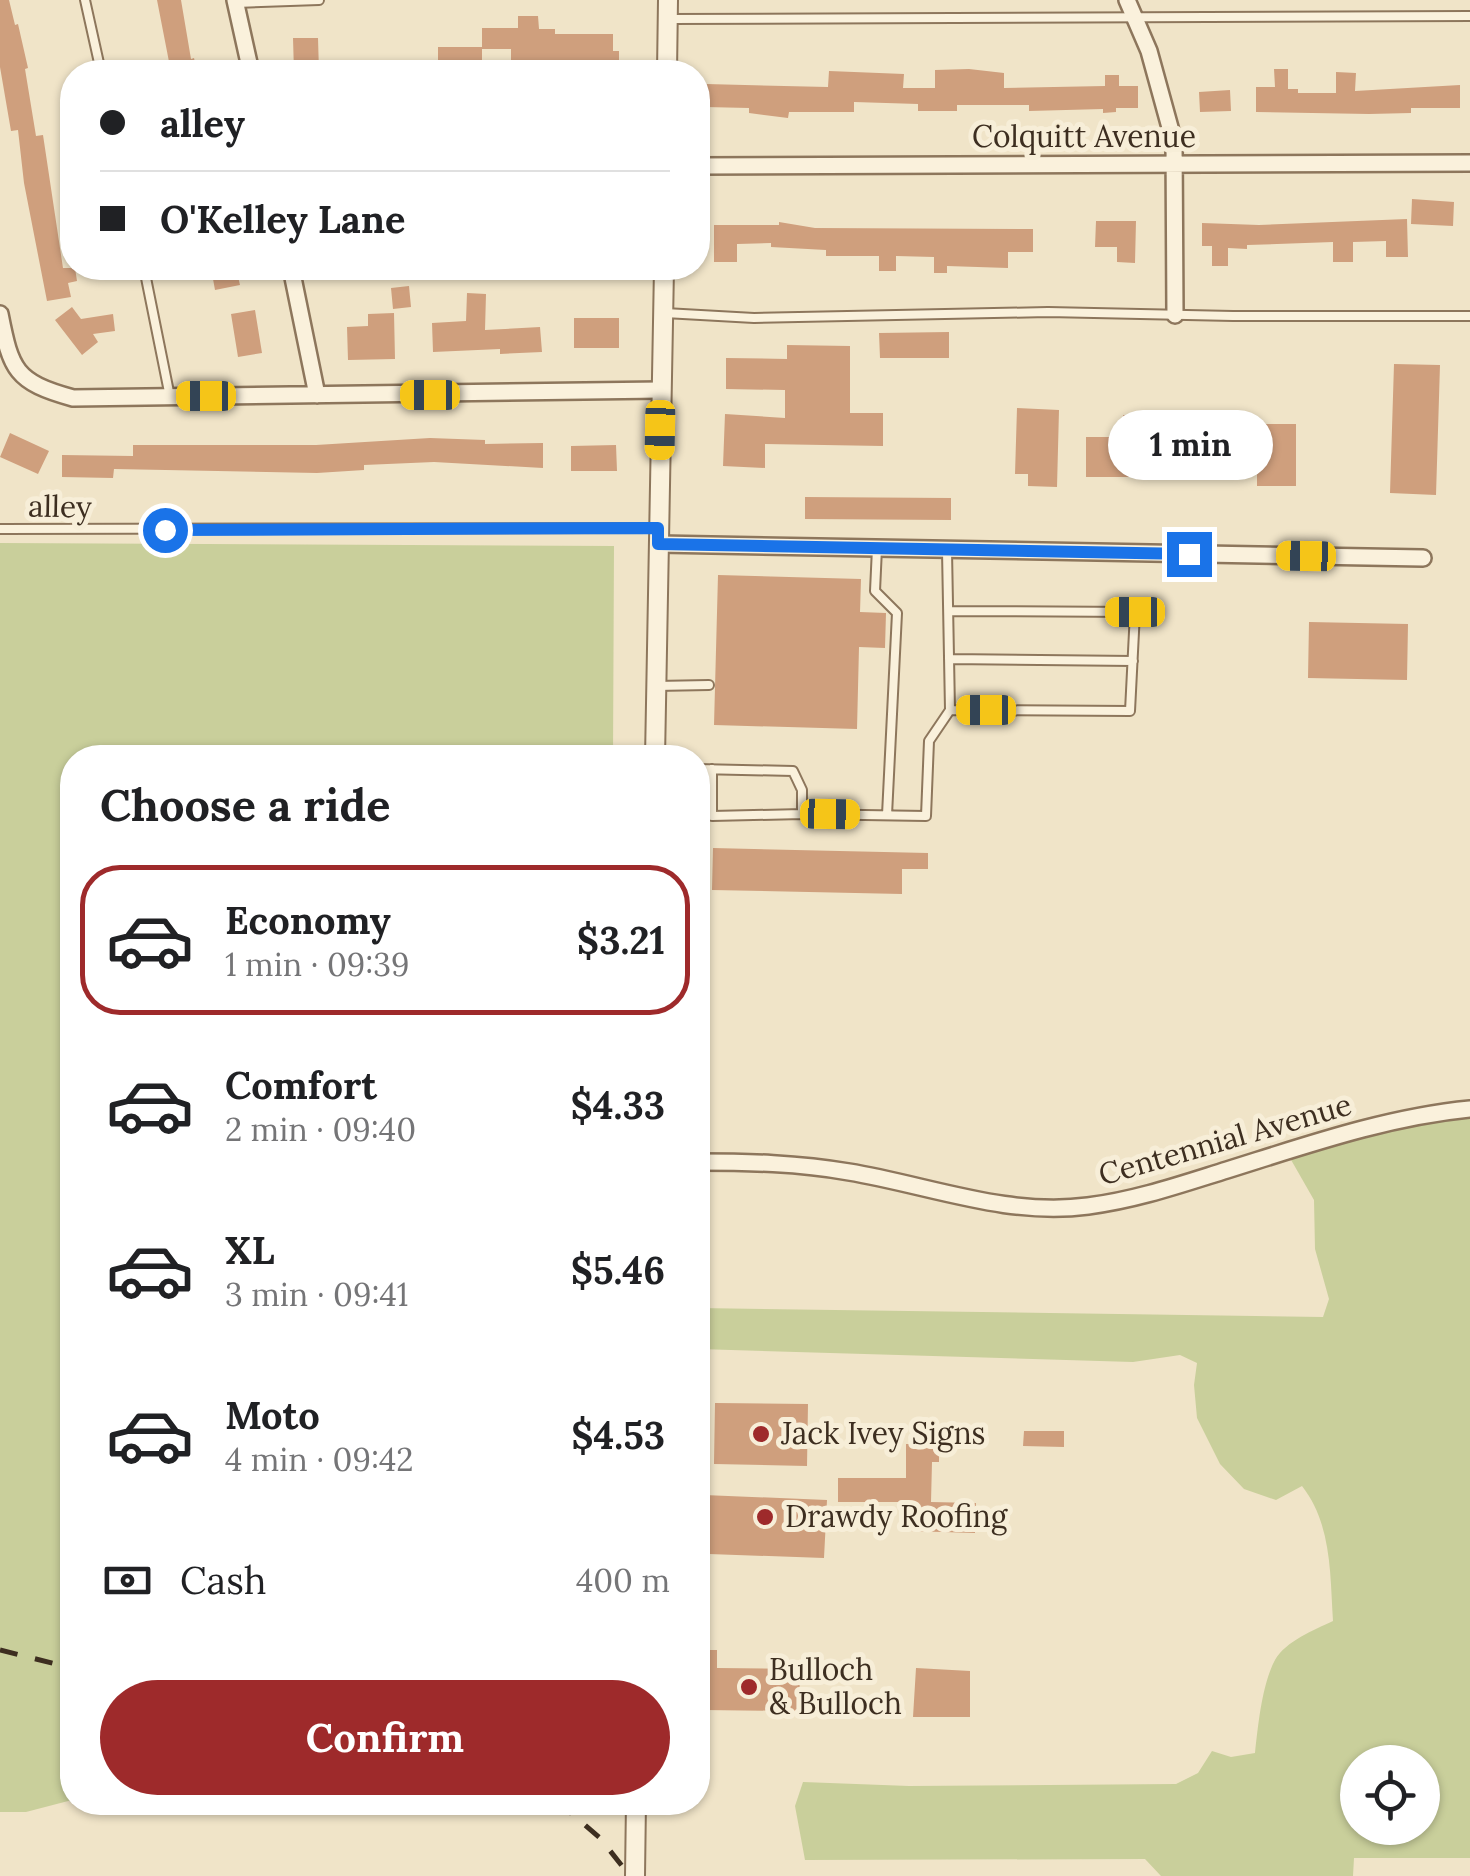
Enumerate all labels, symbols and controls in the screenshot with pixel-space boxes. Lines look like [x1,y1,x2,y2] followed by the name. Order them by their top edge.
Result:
[160,99,245,147] text: alley
[972,117,1196,155] street label: Colquitt Avenue
[160,195,405,243] text: O'Kelley Lane
[400,380,460,410] car
[176,381,236,411] car
[644,400,676,460] car
[1106,409,1272,479] callout: 1 min
[1150,424,1231,465] text: 1 min
[28,486,92,527] street label: alley
[143,508,188,553] route start
[1167,532,1212,577] route end
[1276,540,1336,572] car
[1105,597,1165,627] car
[956,695,1016,725] car
[100,776,390,833] text: Choose a ride
[800,798,860,830] car
[105,895,195,985] icon: car
[225,896,391,944] text: Economy
[577,916,665,964] text: $3.21
[225,944,410,985] text: 1 min · 09:39
[105,1060,195,1150] icon: car
[225,1061,377,1109] text: Comfort
[570,1081,665,1129] text: $4.33
[1094,1085,1356,1193] street label: Centennial Avenue
[225,1109,416,1150] text: 2 min · 09:40
[105,1225,195,1315] icon: car
[225,1226,275,1274] text: XL
[571,1246,665,1294] text: $5.46
[225,1274,408,1315] text: 3 min · 09:41
[105,1390,195,1480] icon: car
[225,1391,320,1439] text: Moto
[571,1411,665,1459] text: $4.53
[780,1414,986,1453] place label: Jack Ivey Signs
[750,1423,772,1445] marker: Jack Ivey Signs
[225,1439,414,1480] text: 4 min · 09:42
[785,1497,1009,1536] place label: Drawdy Roofing
[754,1506,776,1528] marker: Drawdy Roofing
[100,1553,155,1608] icon: cash
[180,1556,267,1604] text: Cash
[576,1560,670,1601] text: 400 m
[769,1650,902,1722] place label: Bulloch & Bulloch
[738,1676,760,1698] marker: Bulloch & Bulloch
[100,1680,670,1795] button: Confirm
[1340,1745,1440,1845] map controls
[1340,1745,1440,1845] button: locate

